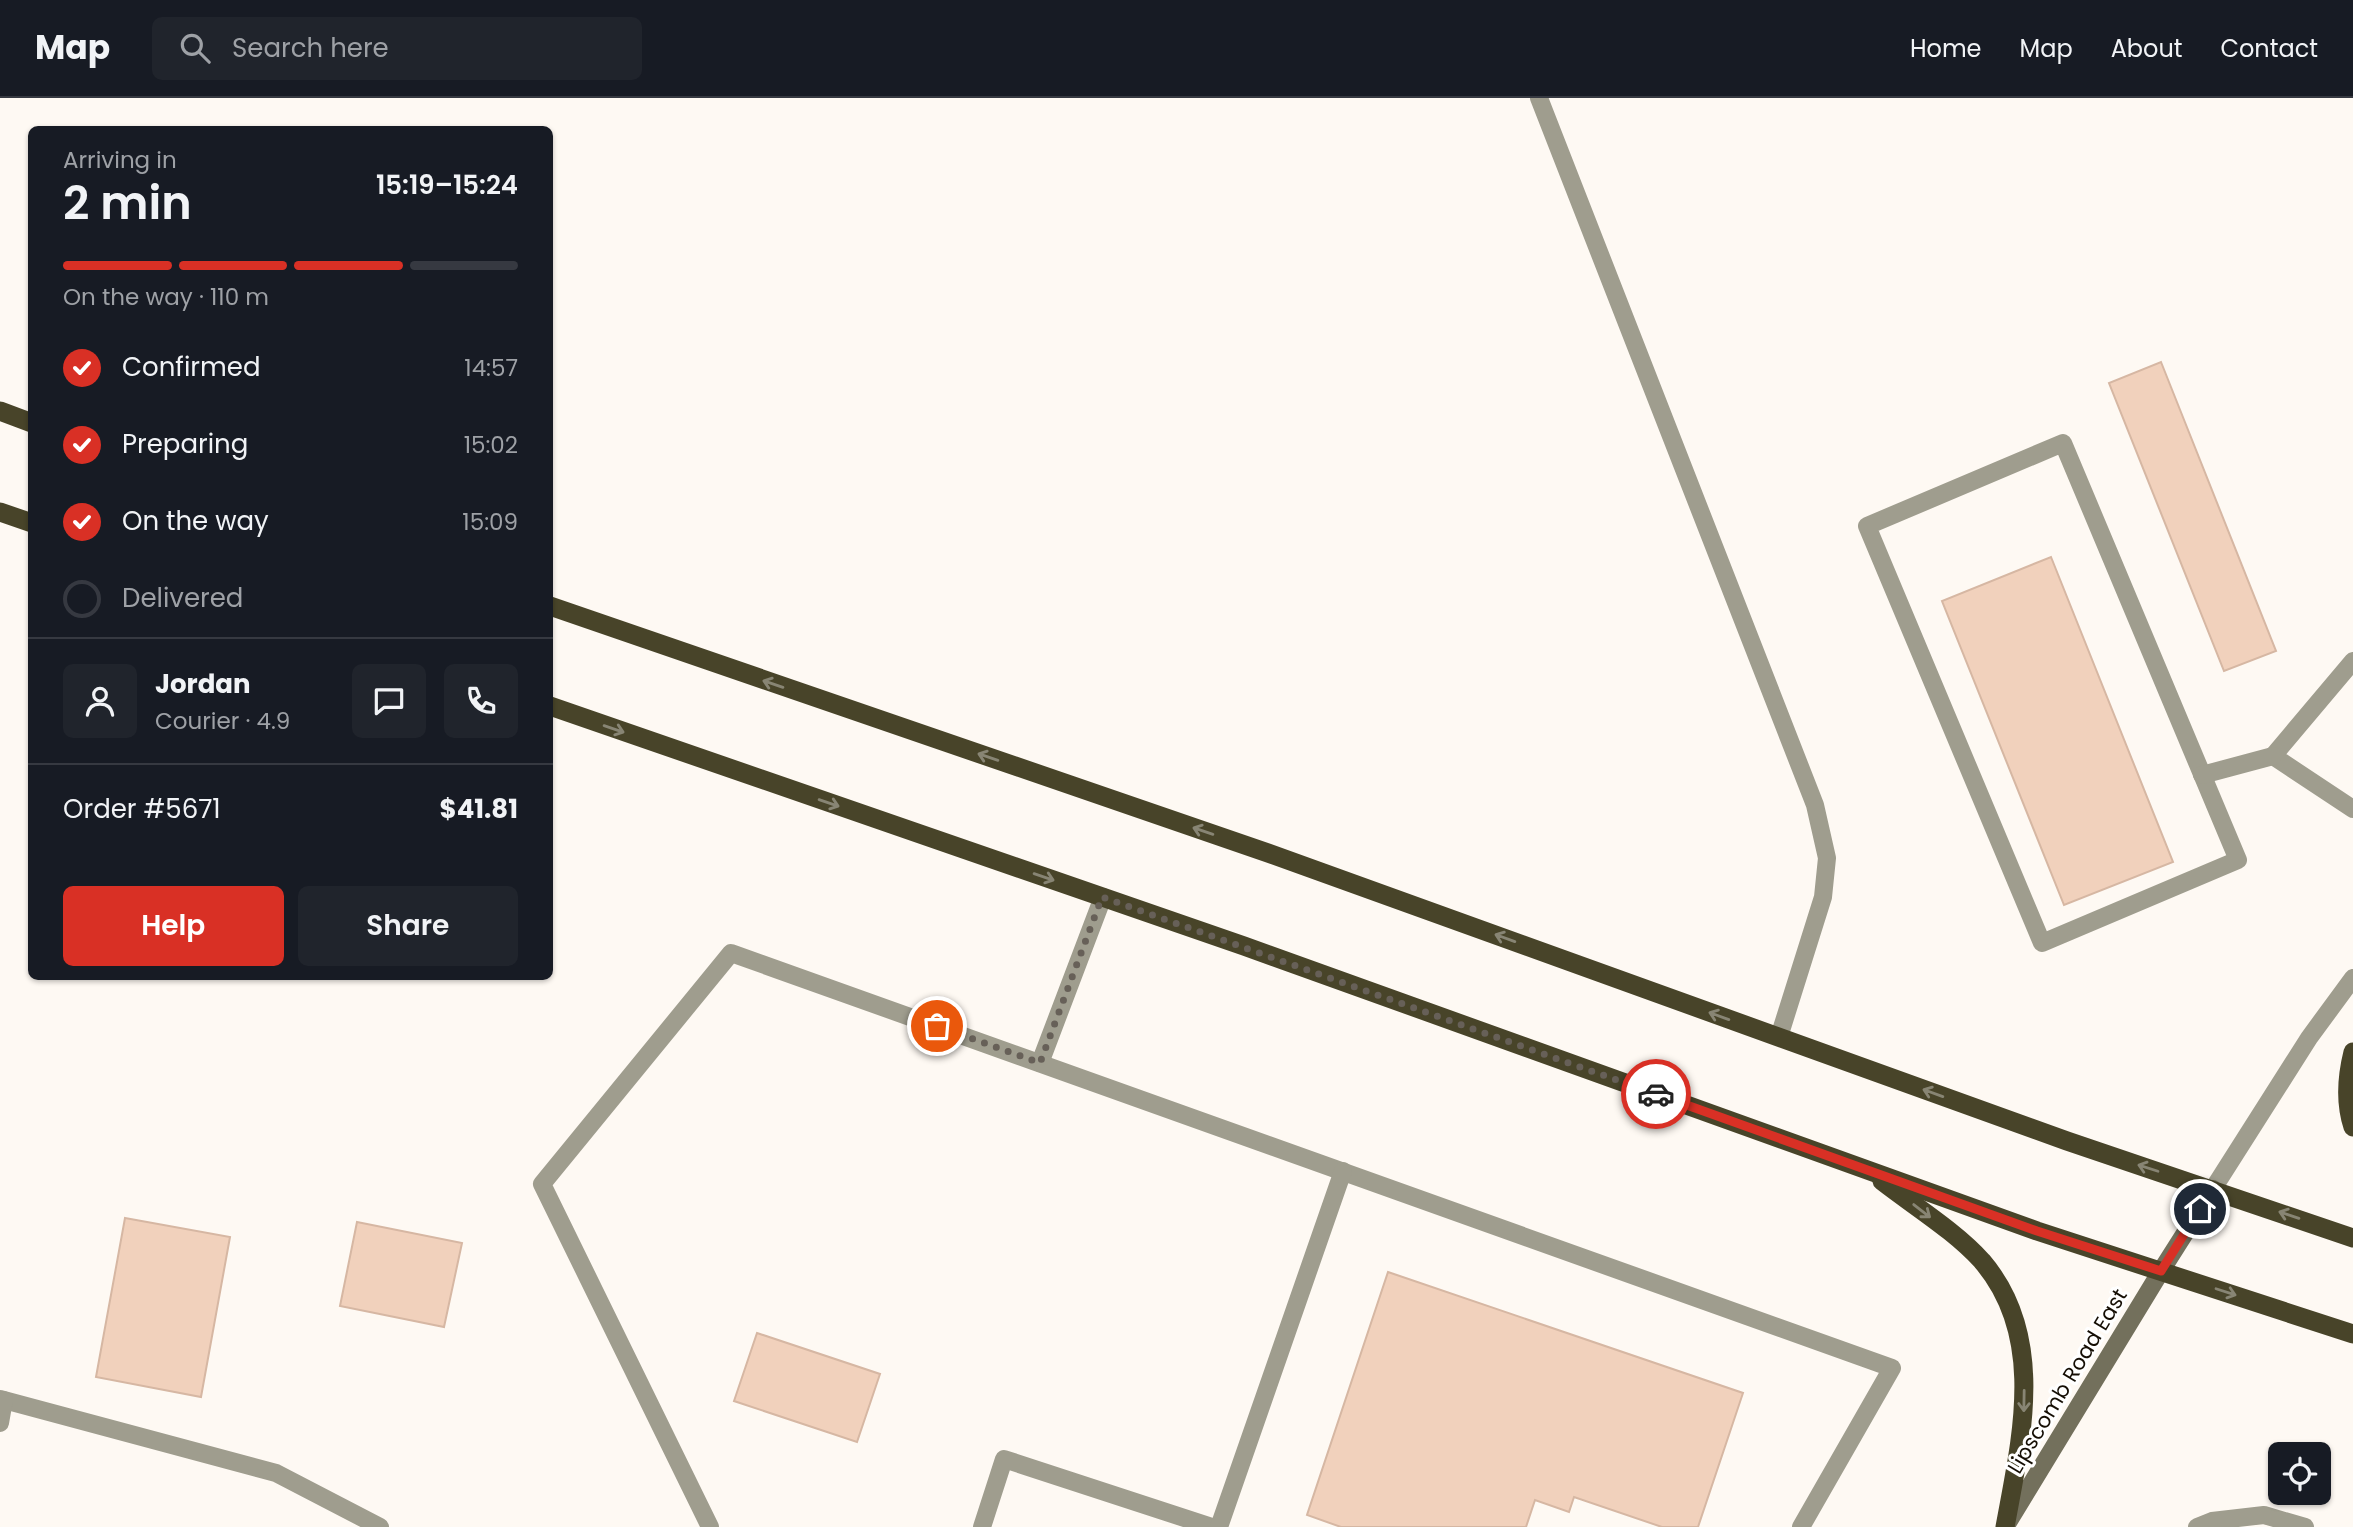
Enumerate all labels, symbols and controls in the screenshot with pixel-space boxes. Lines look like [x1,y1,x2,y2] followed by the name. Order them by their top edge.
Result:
[152,17,642,80] search box
[35,24,110,71] text: Map
[176,29,214,67] icon: search
[232,30,389,66] text: Search here
[1910,32,1982,65] text: Home
[2020,32,2073,65] text: Map
[2111,32,2182,65] text: About
[2220,32,2318,65] text: Contact
[63,144,177,176] text: Arriving in
[376,167,518,203] text: 15:19–15:24
[63,171,192,235] text: 2 min
[63,281,269,313] text: On the way · 110 m
[63,349,101,387] icon: check
[122,349,260,385] text: Confirmed
[464,352,518,384] text: 14:57
[63,426,101,464] icon: check
[122,426,248,462] text: Preparing
[464,429,518,461] text: 15:02
[63,503,101,541] icon: check
[122,503,269,539] text: On the way
[462,506,518,538] text: 15:09
[122,580,243,616] text: Delivered
[63,664,137,738] button: person
[352,664,426,738] button: chat
[444,664,518,738] button: phone
[155,666,251,702] text: Jordan
[762,677,784,689] one-way arrow
[155,705,290,737] text: Courier · 4.9
[602,724,624,736] one-way arrow
[977,750,999,763] one-way arrow
[63,791,221,827] text: Order #5671
[440,791,518,827] text: $41.81
[817,798,839,810] one-way arrow
[1193,824,1215,836] one-way arrow
[1033,872,1055,884] one-way arrow
[63,886,284,966] button: Help
[298,886,518,966] button: Share
[1495,931,1517,944] one-way arrow
[907,996,967,1056] pin
[918,1007,956,1045] icon: bag
[1709,1009,1731,1021] one-way arrow
[1621,1059,1691,1129] courier
[1637,1075,1675,1113] icon: car
[1923,1086,1945,1098] one-way arrow
[2137,1160,2159,1173] one-way arrow
[2170,1179,2230,1239] pin
[2181,1190,2219,1228] icon: home
[1912,1204,1930,1219] one-way arrow
[2278,1208,2300,1221] one-way arrow
[2000,1283,2134,1479] street label: Lipscomb Road East
[2214,1287,2236,1299] one-way arrow
[2017,1389,2031,1412] one-way arrow
[2268,1442,2331,1505] map controls
[2268,1442,2331,1505] button: locate

